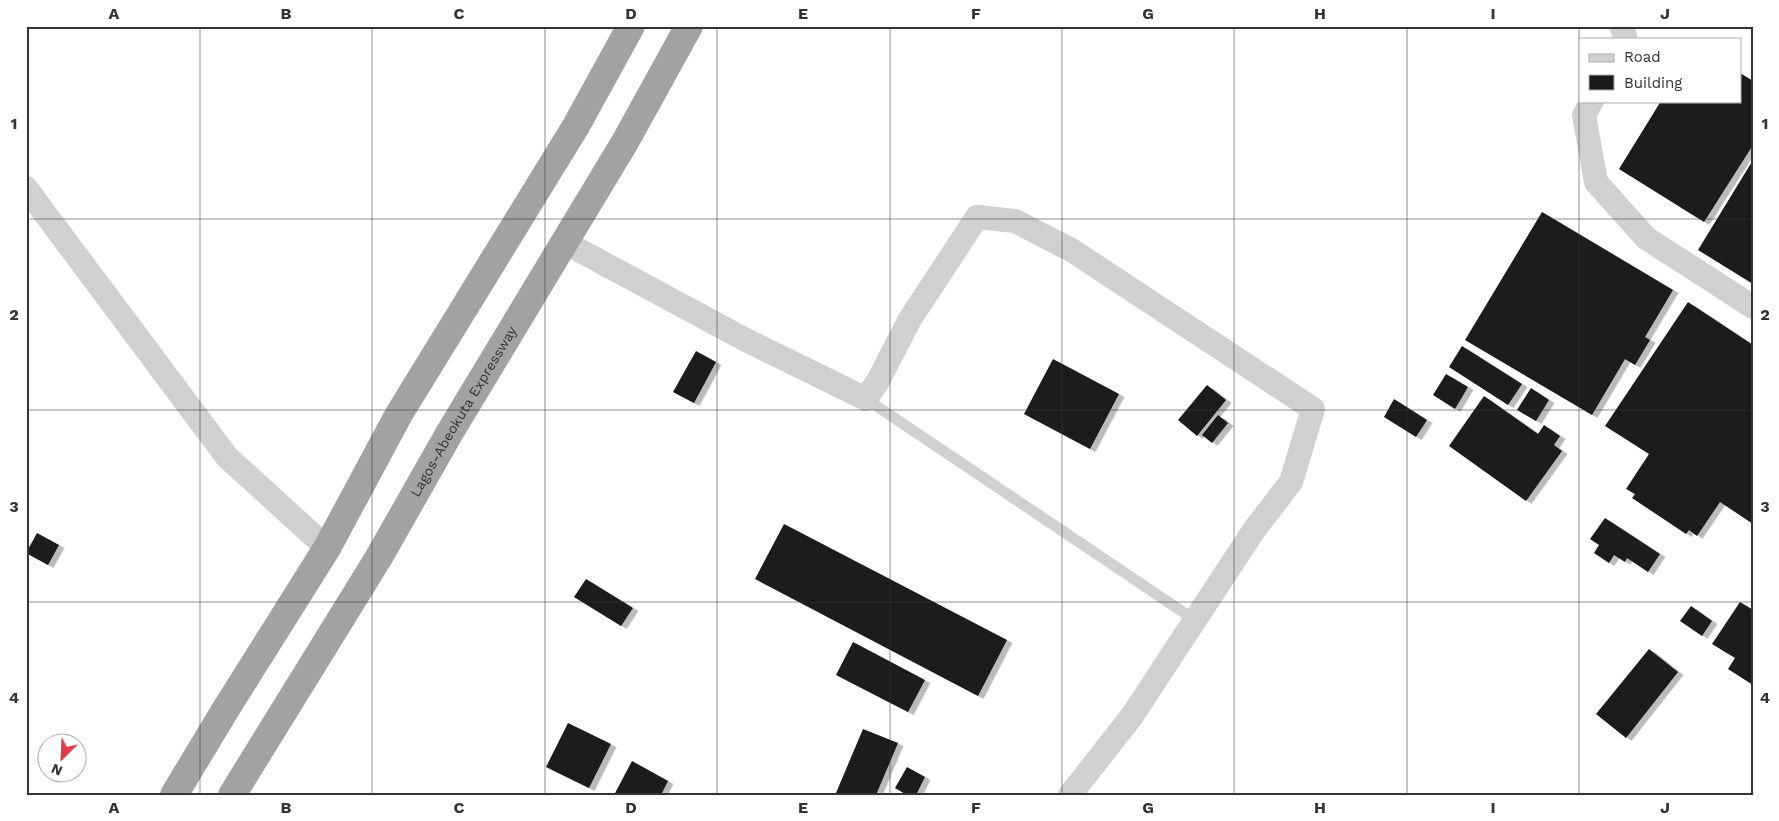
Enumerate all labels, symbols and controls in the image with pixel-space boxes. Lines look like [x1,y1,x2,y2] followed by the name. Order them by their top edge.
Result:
[109,4,120,23] text: A
[281,4,292,23] text: B
[454,4,465,23] text: C
[625,4,637,23] text: D
[798,4,808,23] text: E
[971,4,981,23] text: F
[1142,4,1154,23] text: G
[1314,4,1326,23] text: H
[1490,4,1496,23] text: I
[1660,4,1670,23] text: J
[1579,38,1742,102] legend
[1624,48,1661,66] text: Road
[1624,74,1682,92] text: Building
[11,114,17,133] text: 1
[1762,114,1768,133] text: 1
[9,305,19,324] text: 2
[1760,305,1770,324] text: 2
[407,323,520,500] street label: Lagos-Abeokuta Expressway
[9,497,19,516] text: 3
[1760,497,1770,516] text: 3
[9,688,19,707] text: 4
[1760,688,1770,707] text: 4
[38,734,88,784] north arrow
[49,760,65,779] text: N
[109,798,120,817] text: A
[281,798,292,817] text: B
[454,798,465,817] text: C
[625,798,637,817] text: D
[798,798,808,817] text: E
[971,798,981,817] text: F
[1142,798,1154,817] text: G
[1314,798,1326,817] text: H
[1490,798,1496,817] text: I
[1660,798,1670,817] text: J

